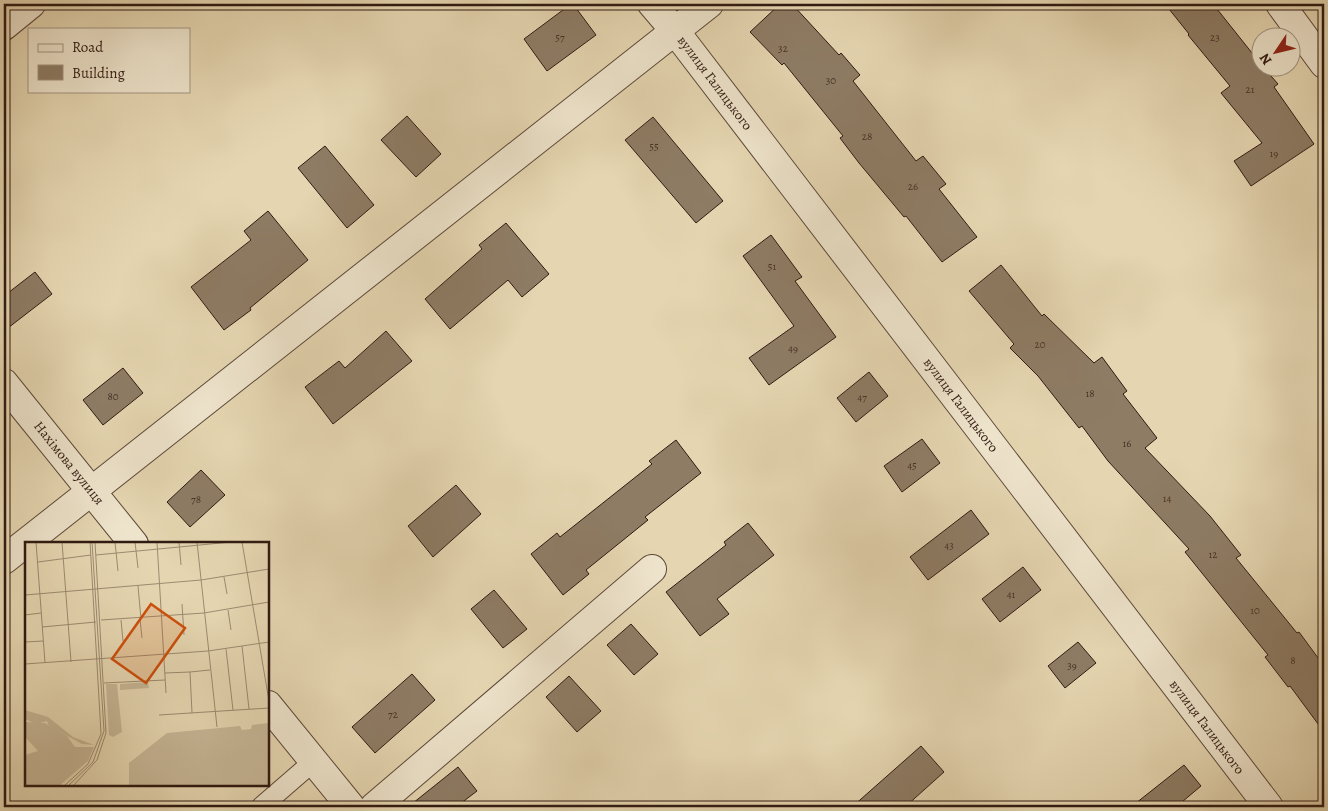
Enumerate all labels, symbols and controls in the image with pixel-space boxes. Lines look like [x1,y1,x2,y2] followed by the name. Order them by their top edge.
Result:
[28,28,190,92] legend
[1250,28,1300,78] north arrow
[555,30,565,45] house number: 57
[1210,30,1220,45] house number: 23
[673,32,757,134] street label: вулиця Галицького
[72,37,104,57] text: Road
[778,41,788,56] house number: 32
[1255,50,1276,69] text: N
[72,63,125,83] text: Building
[826,73,836,88] house number: 30
[1246,82,1255,97] house number: 21
[862,129,872,144] house number: 28
[649,139,659,154] house number: 55
[1270,146,1278,161] house number: 19
[908,179,918,194] house number: 26
[768,259,776,274] house number: 51
[1034,337,1046,352] house number: 20
[788,341,798,356] house number: 49
[919,354,1003,456] street label: вулиця Галицького
[1085,386,1095,401] house number: 18
[107,389,119,404] house number: 80
[857,390,867,405] house number: 47
[29,417,109,509] street label: Нахімова вулиця
[1123,436,1131,451] house number: 16
[907,458,917,473] house number: 45
[1163,491,1171,506] house number: 14
[191,492,201,507] house number: 78
[944,538,954,553] house number: 43
[25,542,269,786] inset map
[1209,547,1218,562] house number: 12
[1007,587,1016,602] house number: 41
[1250,603,1260,618] house number: 10
[1290,653,1296,668] house number: 8
[1067,658,1077,673] house number: 39
[1165,676,1249,778] street label: вулиця Галицького
[388,707,398,722] house number: 72

